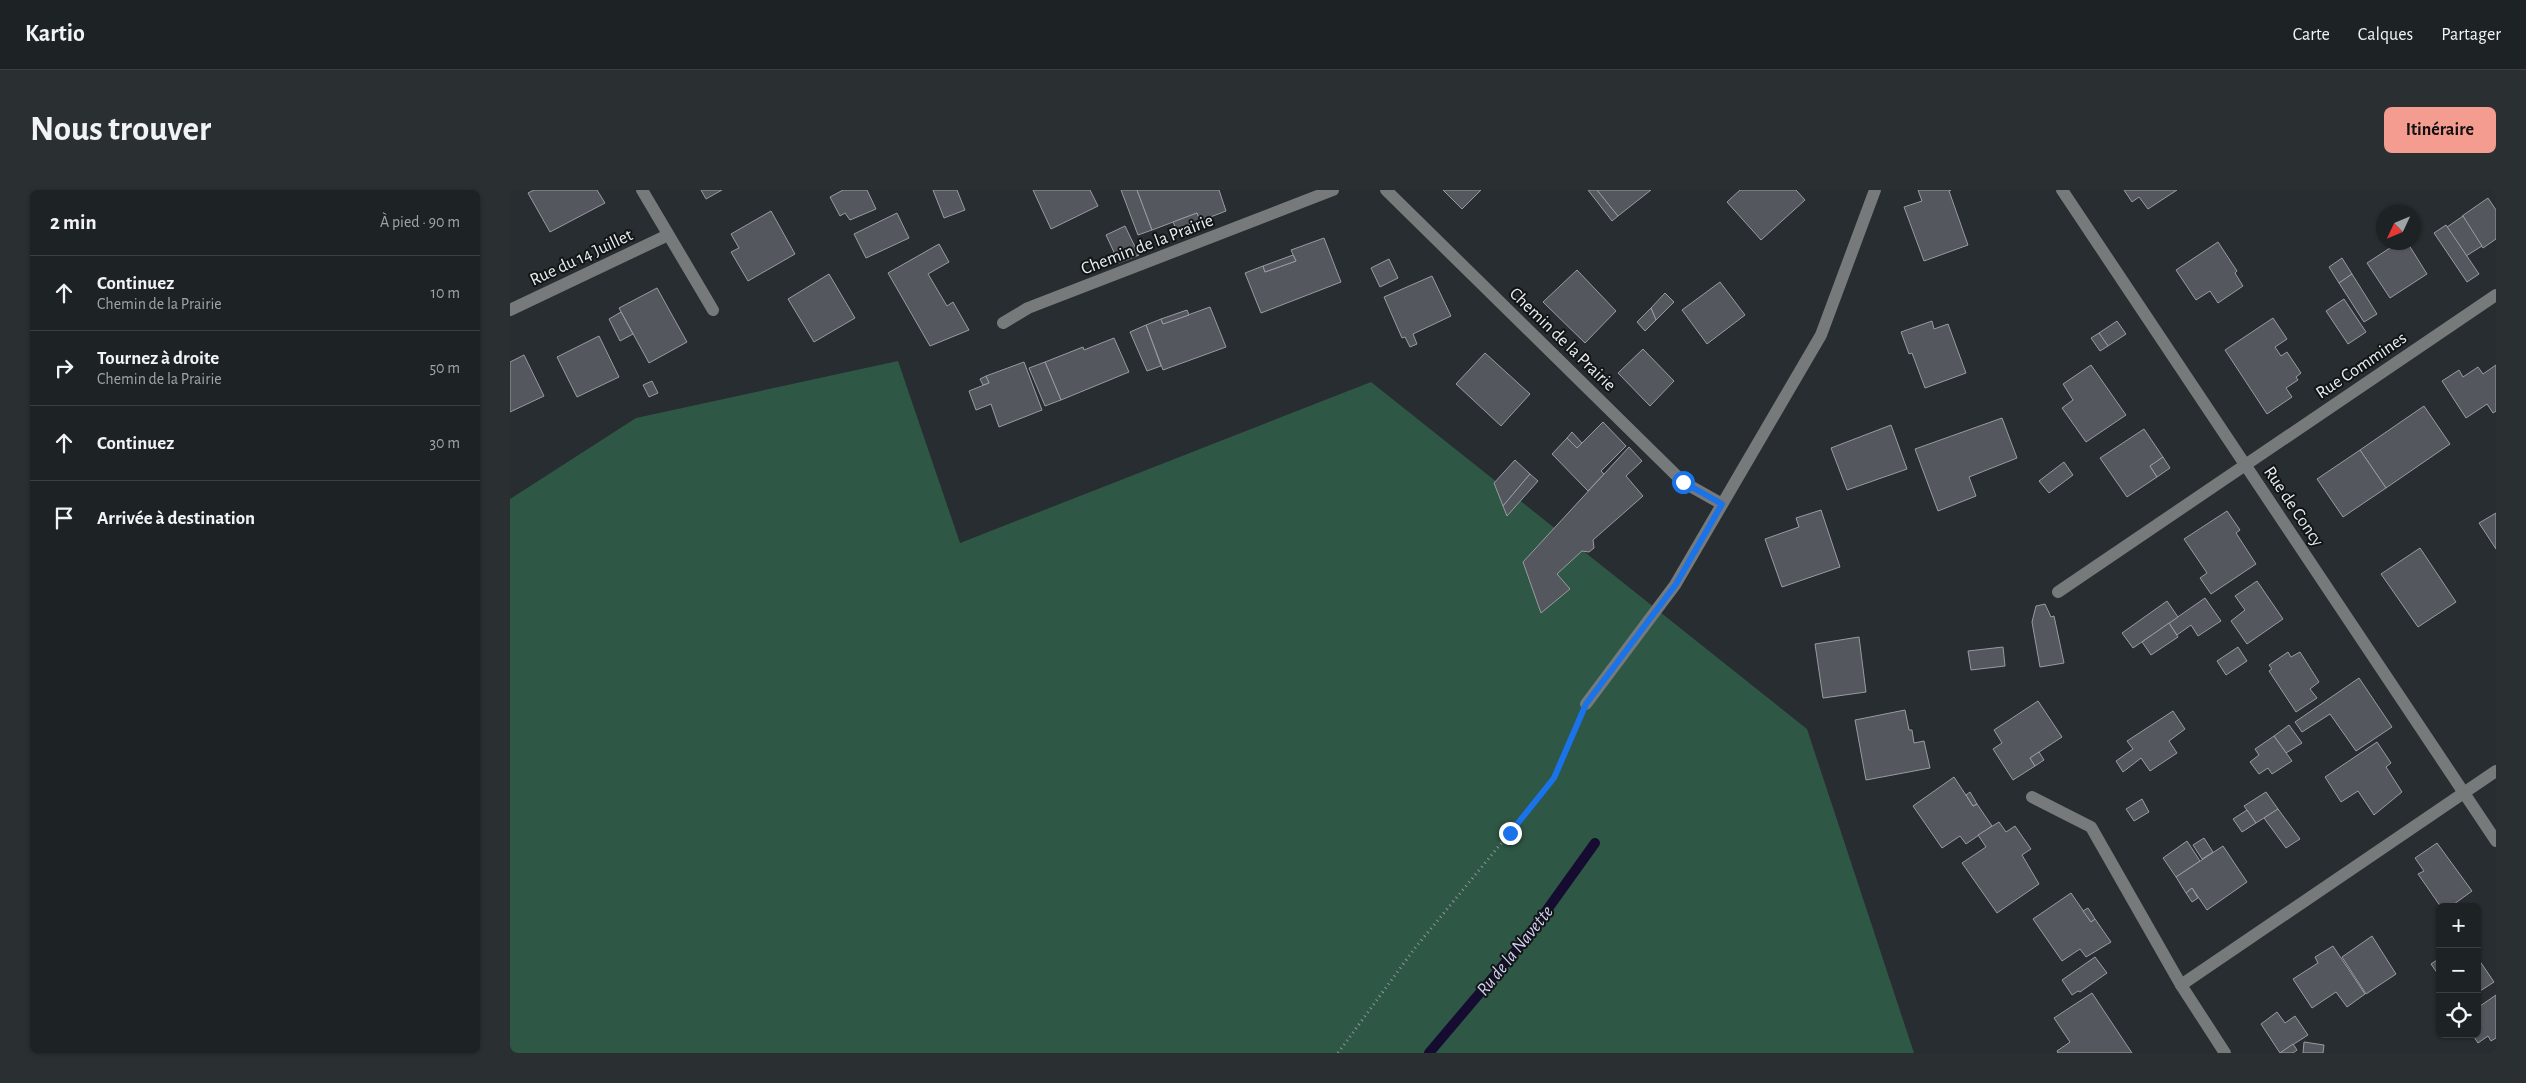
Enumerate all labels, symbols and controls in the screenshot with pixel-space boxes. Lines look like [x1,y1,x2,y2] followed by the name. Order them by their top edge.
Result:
[25,22,85,46] text: Kartio
[2293,26,2330,44] text: Carte
[2358,26,2413,44] text: Calques
[2441,26,2501,44] text: Partager
[2384,107,2496,153] button: Itinéraire
[30,112,211,147] text: Nous trouver
[2376,205,2421,250] north arrow
[1079,211,1216,278] street label: Chemin de la Prairie
[50,212,97,233] text: 2 min
[380,214,460,230] text: À pied · 90 m
[527,226,636,290] street label: Rue du 14 Juillet
[97,274,174,293] text: Continuez
[50,279,78,307] icon: ahead
[431,285,460,301] text: 10 m
[1506,285,1619,395] street label: Chemin de la Prairie
[97,296,222,312] text: Chemin de la Prairie
[2313,329,2410,403] street label: Rue Commines
[97,349,219,368] text: Tournez à droite
[50,354,78,382] icon: right
[429,360,460,376] text: 50 m
[97,371,222,387] text: Chemin de la Prairie
[50,429,78,457] icon: ahead
[97,434,174,453] text: Continuez
[430,435,460,451] text: 30 m
[2260,463,2327,550] street label: Rue de Concy
[1672,471,1695,494] route start
[50,504,78,532] icon: arrive
[97,509,255,528] text: Arrivée à destination
[1499,822,1522,845] route end
[1473,902,1557,1000] water label: Ru de la Navette
[2436,903,2481,1038] map controls
[2436,903,2481,948] button: +
[2436,948,2481,993] button: −
[2436,993,2481,1038] button: locate

